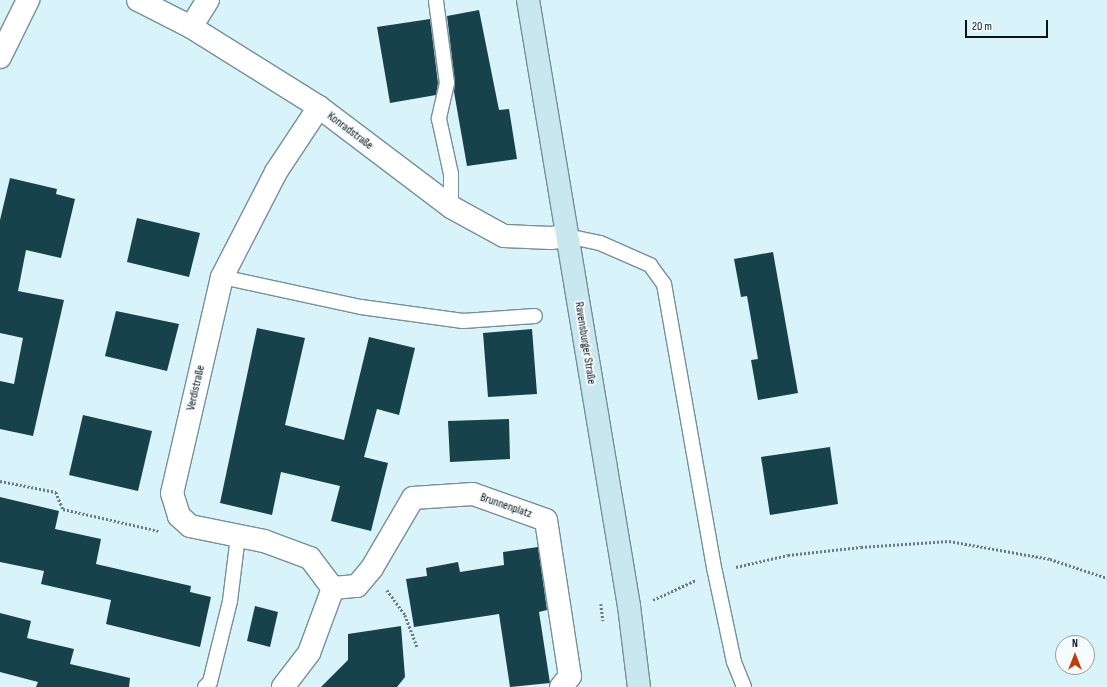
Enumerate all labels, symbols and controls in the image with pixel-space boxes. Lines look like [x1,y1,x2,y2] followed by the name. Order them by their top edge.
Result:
[967,12,1050,38] scale bar
[972,19,992,34] text: 20 m
[324,109,376,153] street label: Konradstraße
[571,301,599,385] street label: Ravensburger Straße
[184,364,208,412] street label: Verdistraße
[478,490,534,522] street label: Brunnenplatz
[1055,635,1095,675] north arrow
[1072,637,1078,650] text: N

